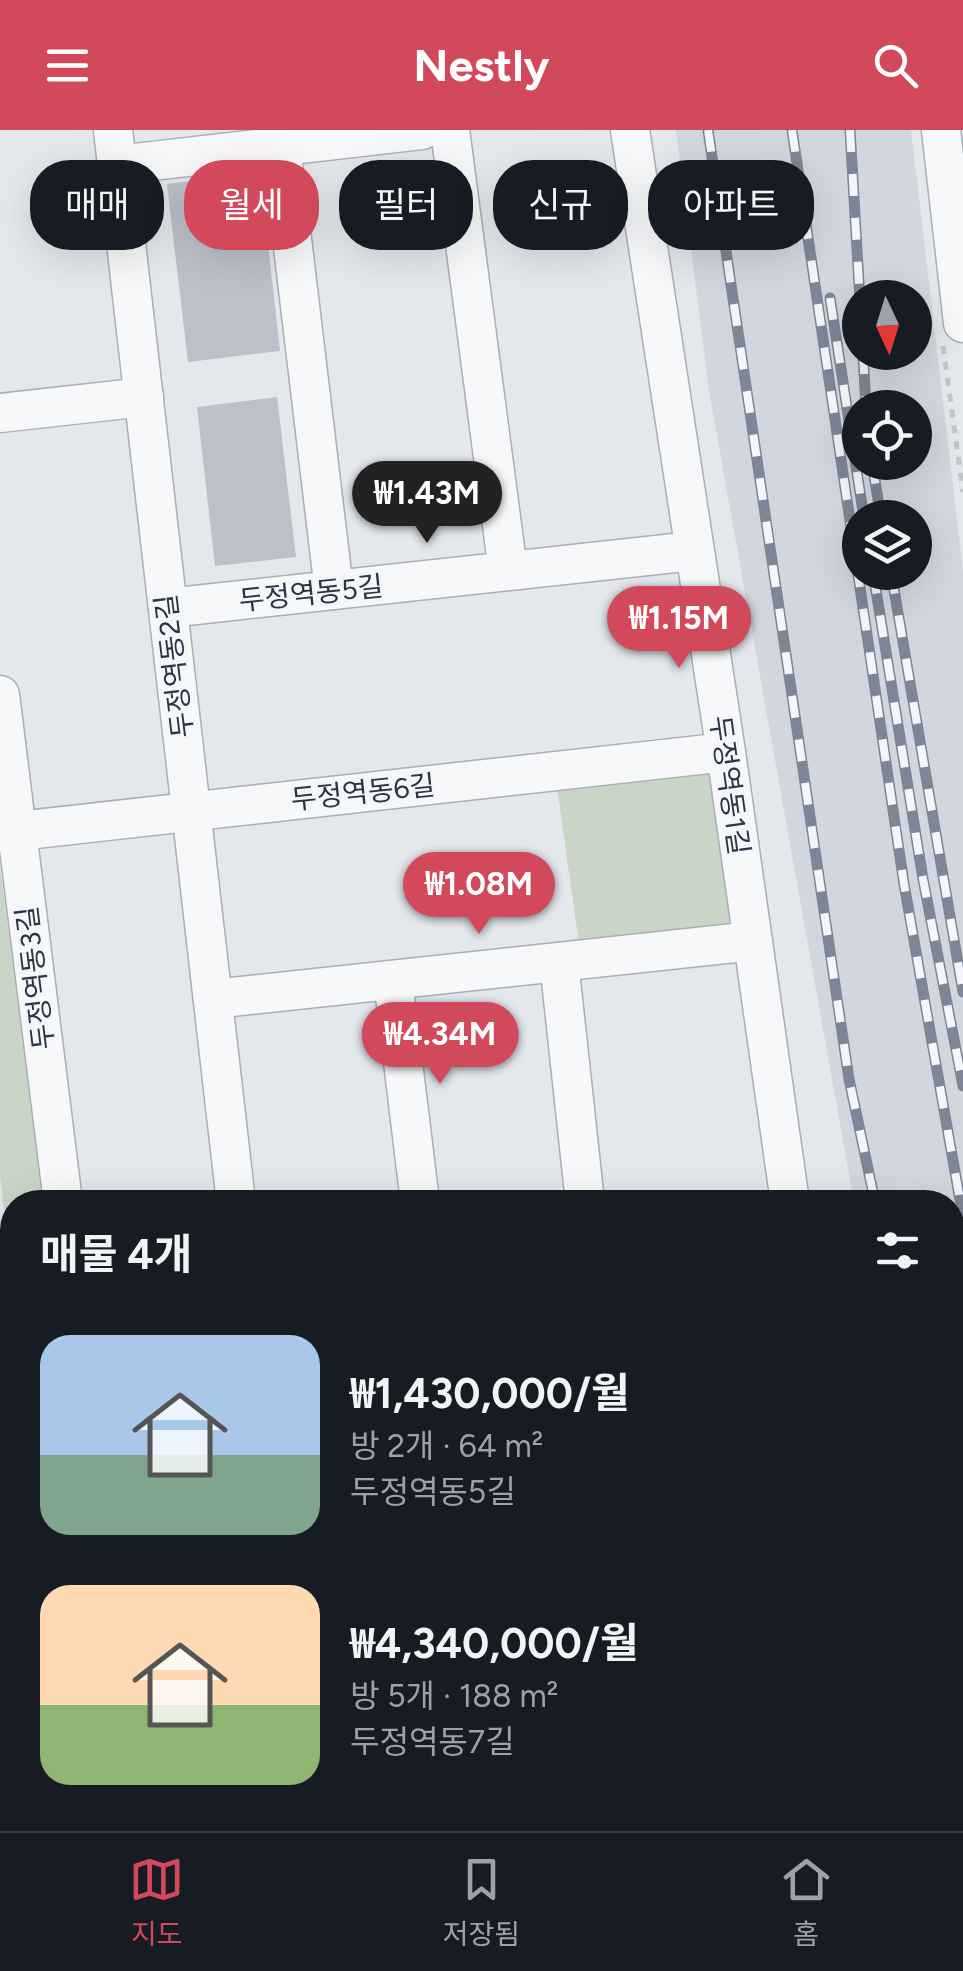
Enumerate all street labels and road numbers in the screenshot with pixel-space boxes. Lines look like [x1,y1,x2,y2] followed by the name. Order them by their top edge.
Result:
[237,569,385,617] street label: 두정역동5길
[148,592,200,740] street label: 두정역동2길
[703,713,757,857] street label: 두정역동1길
[289,768,437,816] street label: 두정역동6길
[9,904,61,1052] street label: 두정역동3길

